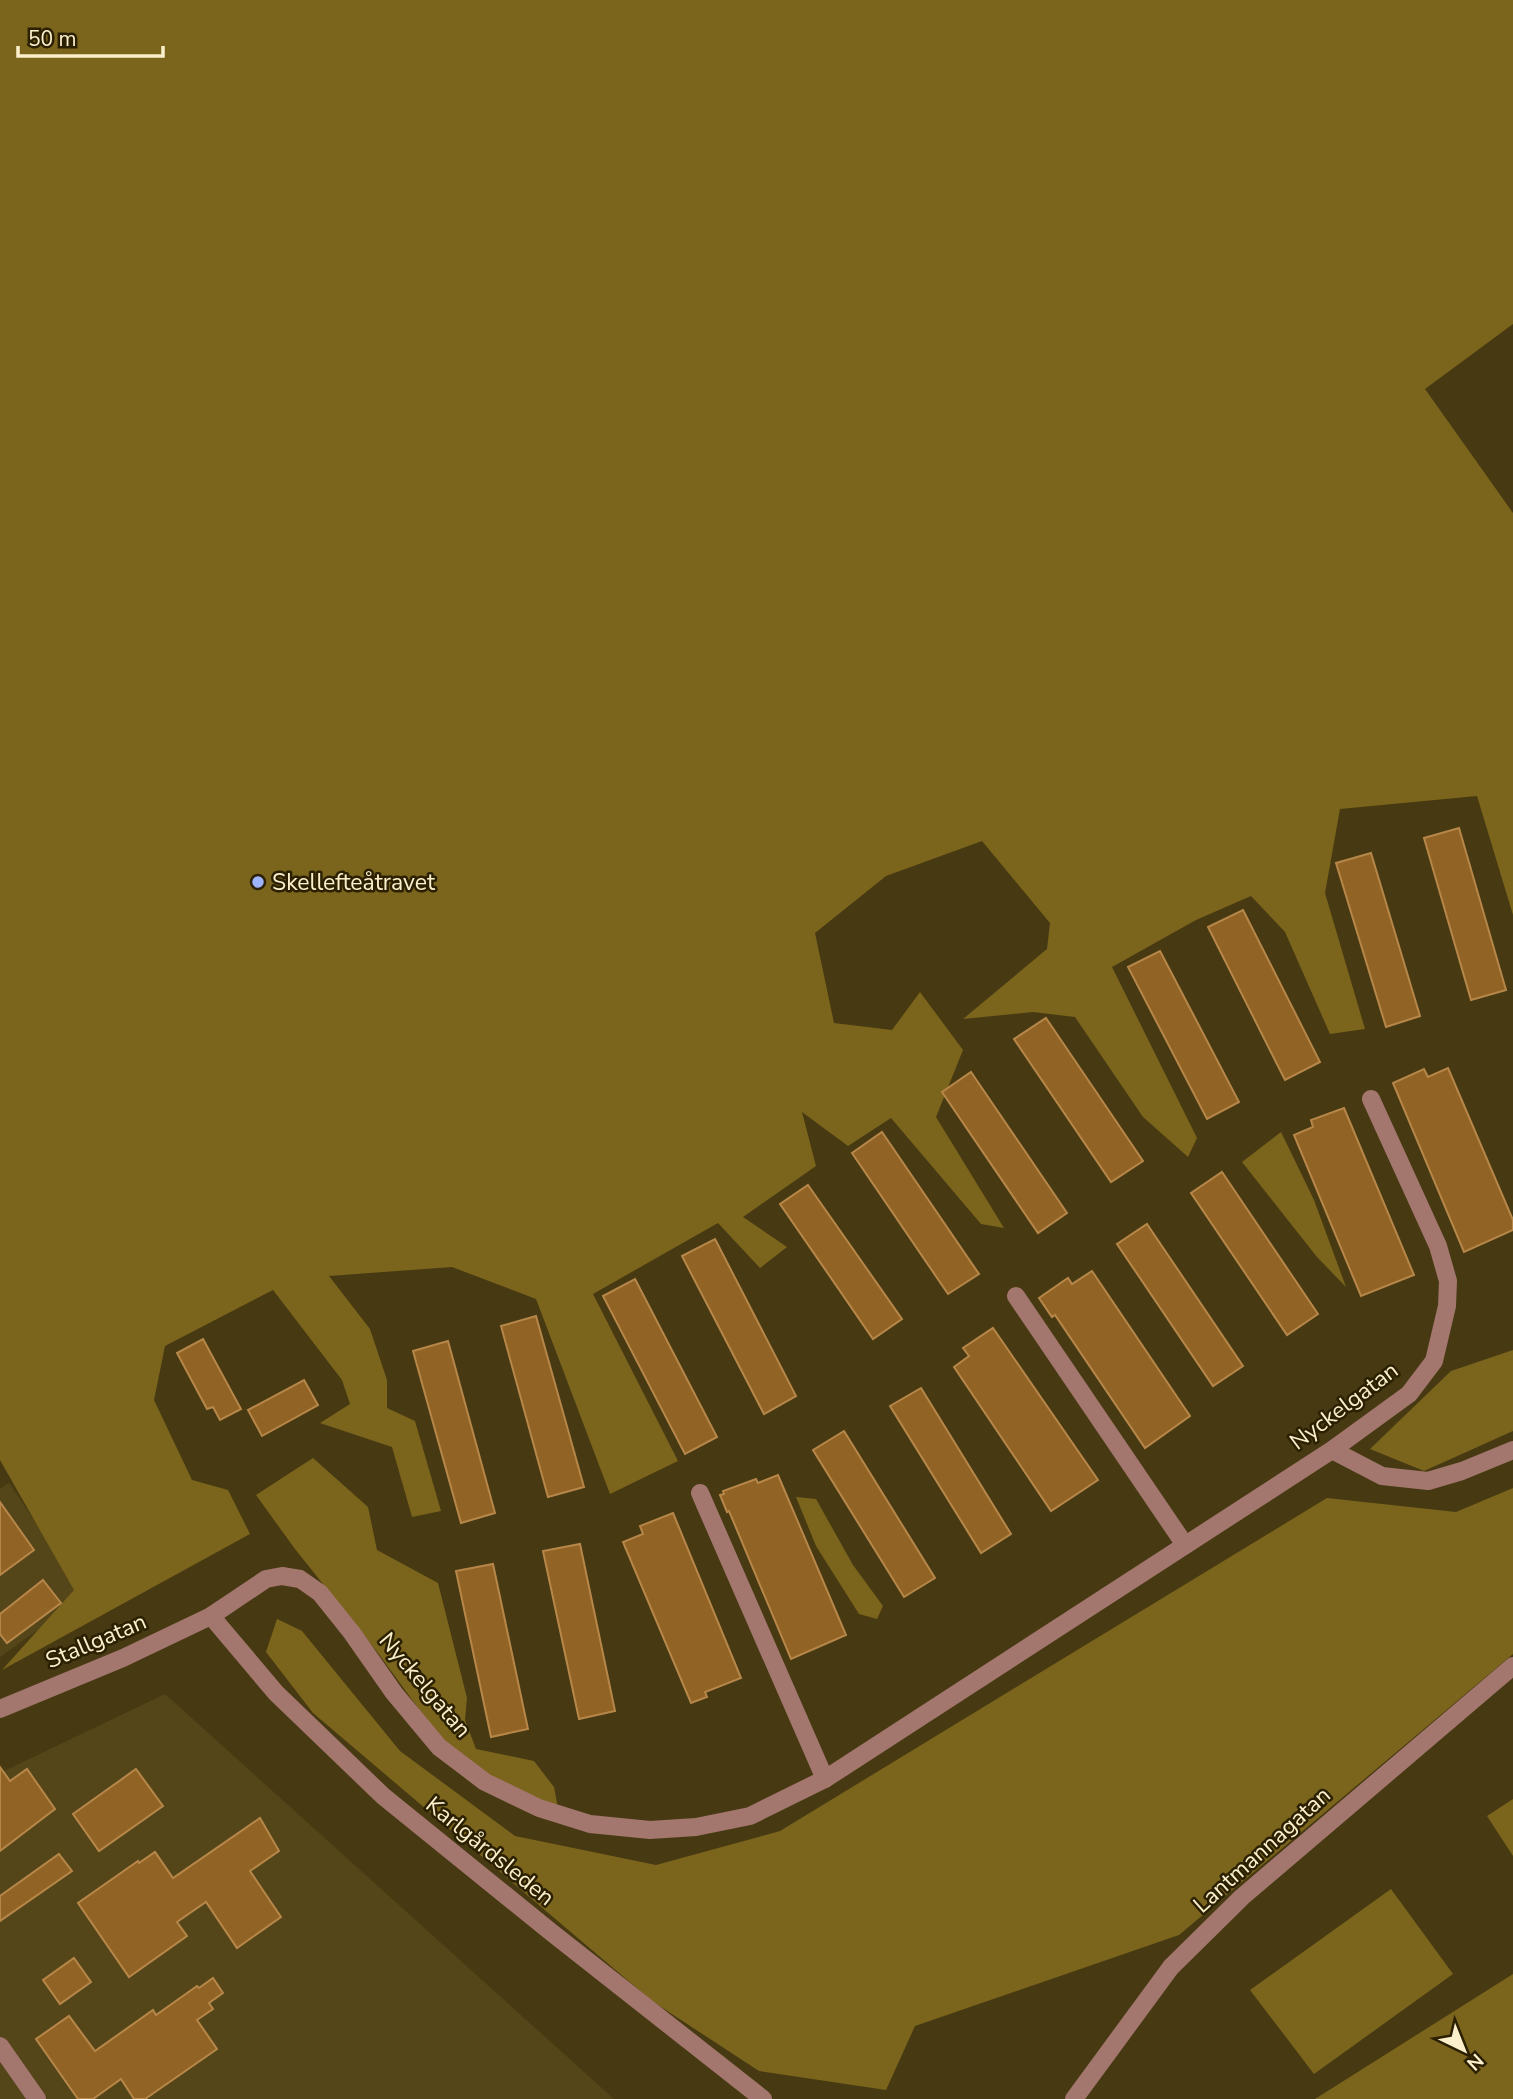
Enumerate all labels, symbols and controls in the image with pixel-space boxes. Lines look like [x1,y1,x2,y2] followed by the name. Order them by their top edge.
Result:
[18,14,163,58] scale bar
[28,25,77,53] text: 50 m
[272,867,436,898] place label: Skellefteåtravet
[250,874,266,890] marker: Skellefteåtravet
[1283,1355,1405,1457] street label: Nyckelgatan
[41,1606,151,1676] street label: Stallgatan
[372,1626,478,1744] street label: Nyckelgatan
[1187,1780,1337,1920] street label: Lantmannagatan
[419,1789,561,1913] street label: Karlgårdsleden
[1429,2015,1499,2085] north arrow
[1461,2047,1489,2076] text: N

